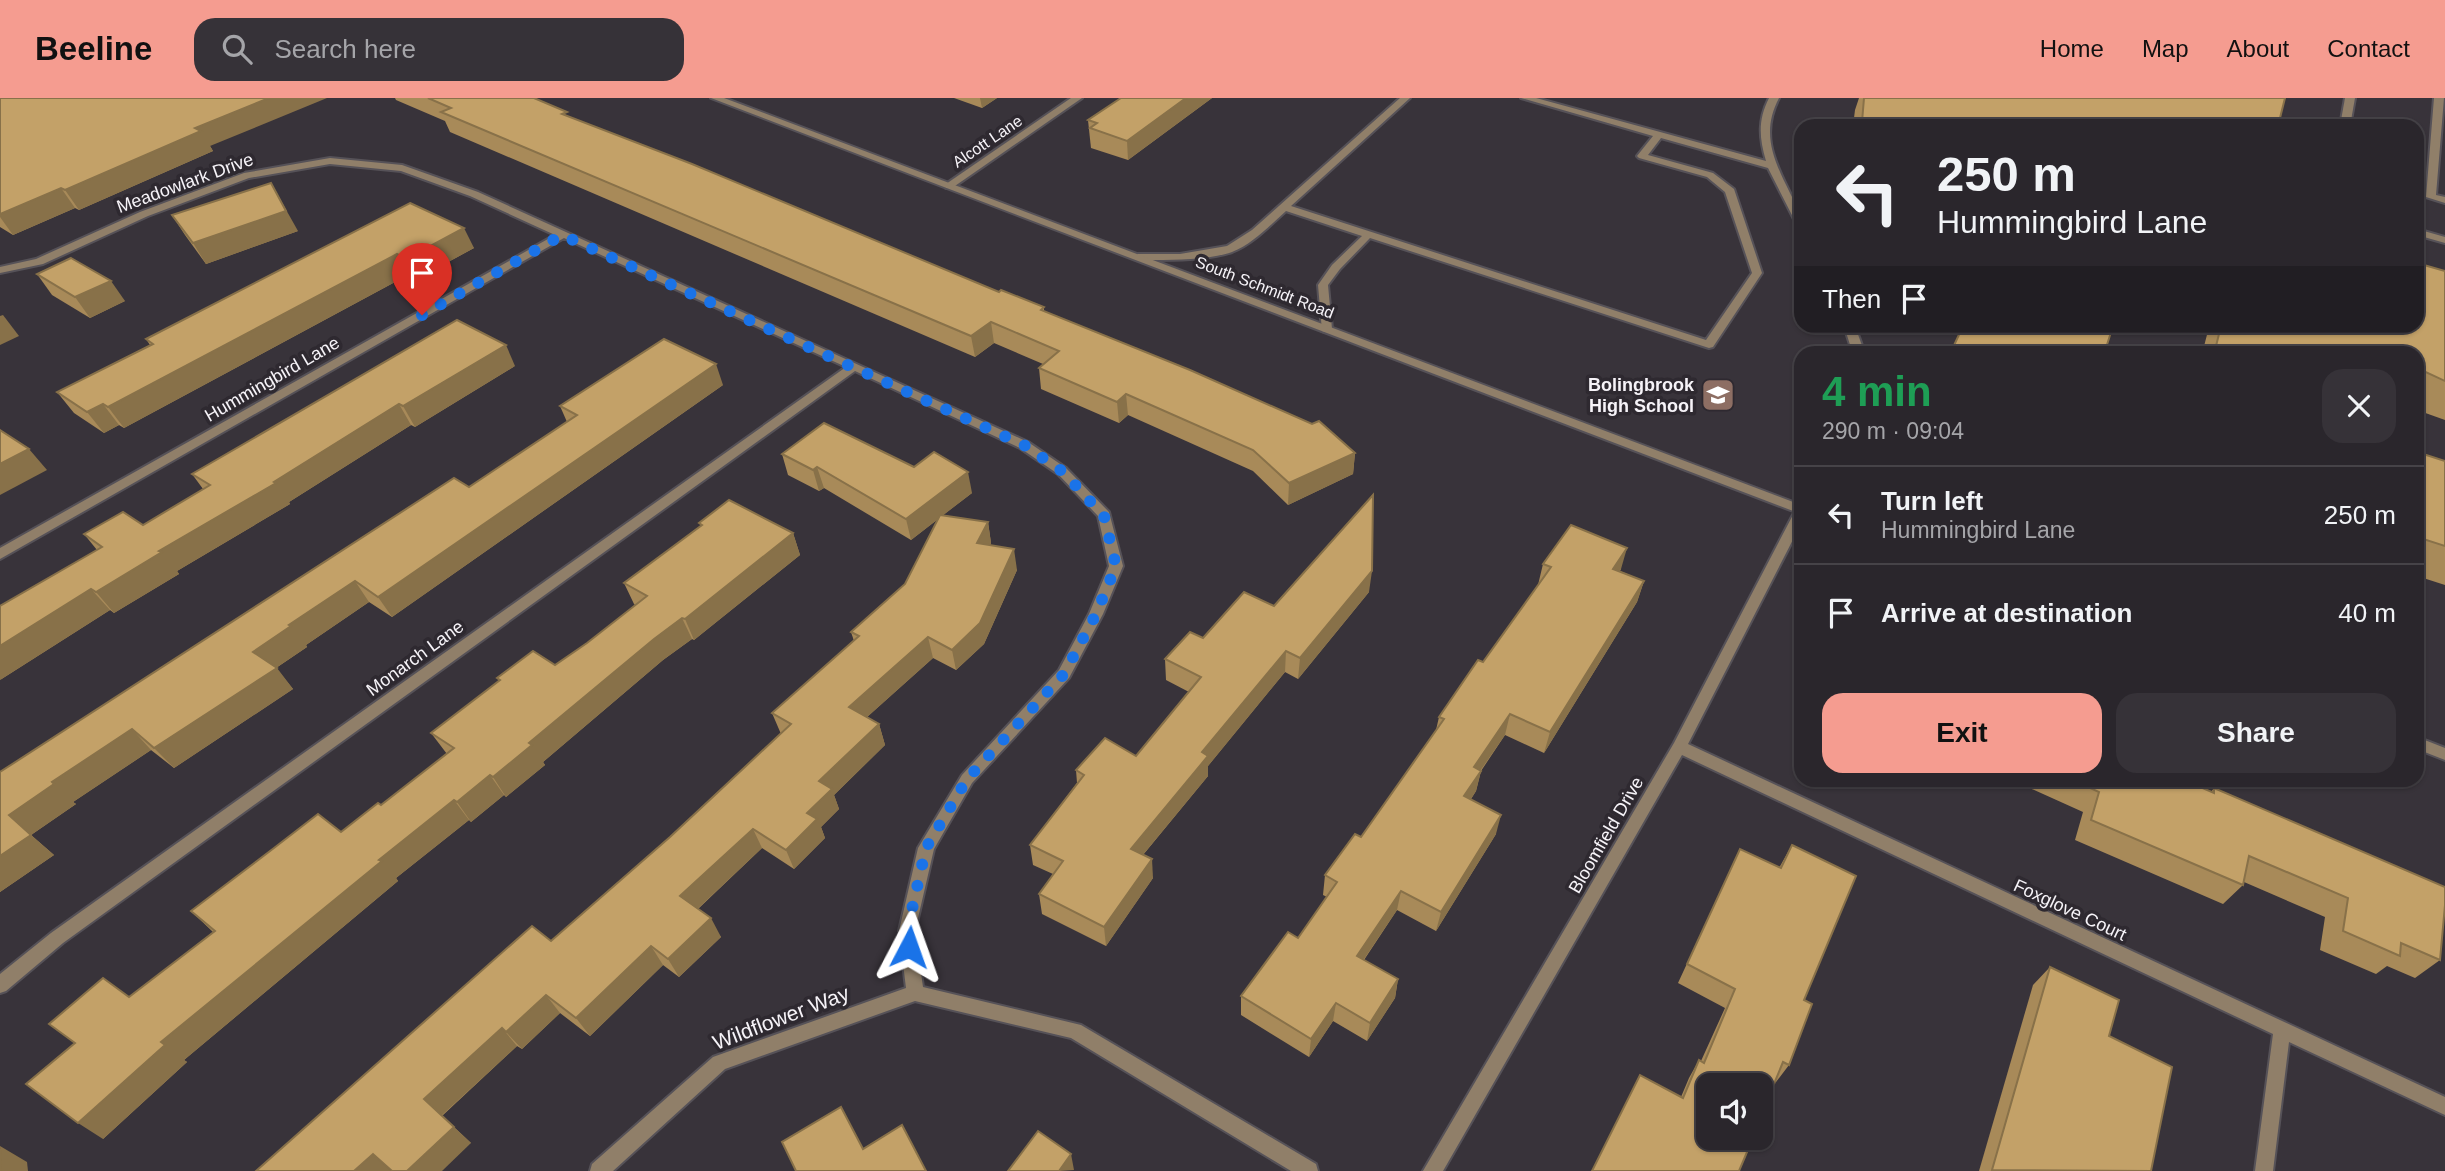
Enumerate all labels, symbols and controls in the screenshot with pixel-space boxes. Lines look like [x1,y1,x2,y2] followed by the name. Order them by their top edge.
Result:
[194,18,684,81] search box
[35,30,152,67] text: Beeline
[218,30,256,68] icon: search
[274,34,416,64] text: Search here
[2040,35,2104,62] text: Home
[2142,35,2189,62] text: Map
[2227,35,2289,62] text: About
[2327,35,2410,62] text: Contact
[949,112,1025,171] street label: Alcott Lane
[1822,147,1913,238] icon: left
[1937,147,2076,201] text: 250 m
[114,149,256,217] street label: Meadowlark Drive
[1937,204,2207,240] text: Hummingbird Lane
[392,243,452,315] pin
[1193,253,1336,322] street label: South Schmidt Road
[403,254,441,292] icon: arrive
[1895,280,1933,318] icon: arrive
[1822,284,1881,314] text: Then
[201,332,343,426] street label: Hummingbird Lane
[1822,368,1932,415] text: 4 min
[2322,369,2396,443] button: close
[1588,375,1695,416] place label: Bolingbrook High School
[1699,376,1737,414] school or university icon: Bolingbrook High School
[1822,418,1964,444] text: 290 m · 09:04
[1881,486,1983,516] text: Turn left
[1822,496,1860,534] icon: left
[2324,500,2396,530] text: 250 m
[1881,517,2075,543] text: Hummingbird Lane
[1822,594,1860,632] icon: arrive
[1881,598,2132,628] text: Arrive at destination
[2338,598,2396,628] text: 40 m
[363,616,467,700] street label: Monarch Lane
[1822,693,2102,773] button: Exit
[2116,693,2396,773] button: Share
[1565,773,1647,897] street label: Bloomfield Drive
[2010,875,2130,945] street label: Foxglove Court
[872,910,946,984] position arrow
[710,981,853,1054] street label: Wildflower Way
[1696,1073,1773,1150] map controls
[1696,1073,1773,1150] button: sound

